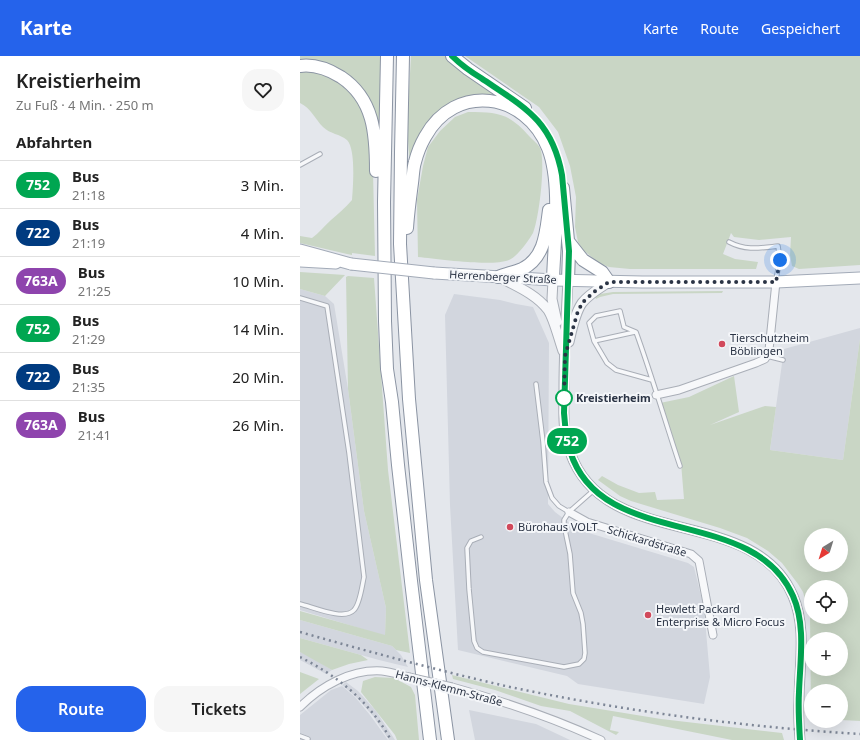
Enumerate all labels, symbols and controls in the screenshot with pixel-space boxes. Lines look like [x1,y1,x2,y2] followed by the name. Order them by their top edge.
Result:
[20,15,72,41] text: Karte
[643,19,678,38] text: Karte
[700,19,739,38] text: Route
[761,19,840,38] text: Gespeichert
[16,68,141,94] text: Kreistierheim
[242,69,284,111] button: heart
[16,96,154,114] text: Zu Fuß · 4 Min. · 250 m
[16,132,92,152] text: Abfahrten
[72,166,99,186] text: Bus
[26,175,50,194] text: 752
[241,175,284,195] text: 3 Min.
[72,186,105,204] text: 21:18
[72,214,99,234] text: Bus
[26,223,50,242] text: 722
[241,223,284,243] text: 4 Min.
[72,234,105,252] text: 21:19
[770,250,790,270] your location
[78,262,105,282] text: Bus
[449,266,557,287] street label: Herrenberger Straße
[24,271,58,290] text: 763A
[232,271,284,291] text: 10 Min.
[78,282,111,300] text: 21:25
[72,310,99,330] text: Bus
[26,319,50,338] text: 752
[232,319,284,339] text: 14 Min.
[72,330,105,348] text: 21:29
[730,330,809,358] place label: Tierschutzheim Böblingen
[717,339,727,349] marker: Tierschutzheim Böblingen
[72,358,99,378] text: Bus
[26,367,50,386] text: 722
[232,367,284,387] text: 20 Min.
[72,378,105,396] text: 21:35
[555,389,573,407] marker: Kreistierheim
[576,390,651,405] place label: Kreistierheim
[78,406,105,426] text: Bus
[24,415,58,434] text: 763A
[232,415,284,435] text: 26 Min.
[78,426,111,444] text: 21:41
[544,428,590,454] line badge: 752
[555,431,579,450] text: 752
[518,519,598,534] place label: Bürohaus VOLT
[606,521,689,560] street label: Schickardstraße
[505,522,515,532] marker: Bürohaus VOLT
[804,528,848,572] north arrow
[804,528,848,728] map controls
[804,580,848,624] button: locate
[656,601,785,629] place label: Hewlett Packard Enterprise & Micro Focus
[643,610,653,620] marker: Hewlett Packard Enterprise & Micro Focus
[804,632,848,676] button: +
[394,666,504,709] street label: Hanns-Klemm-Straße
[804,684,848,728] button: −
[16,686,146,732] button: Route
[154,686,284,732] button: Tickets

